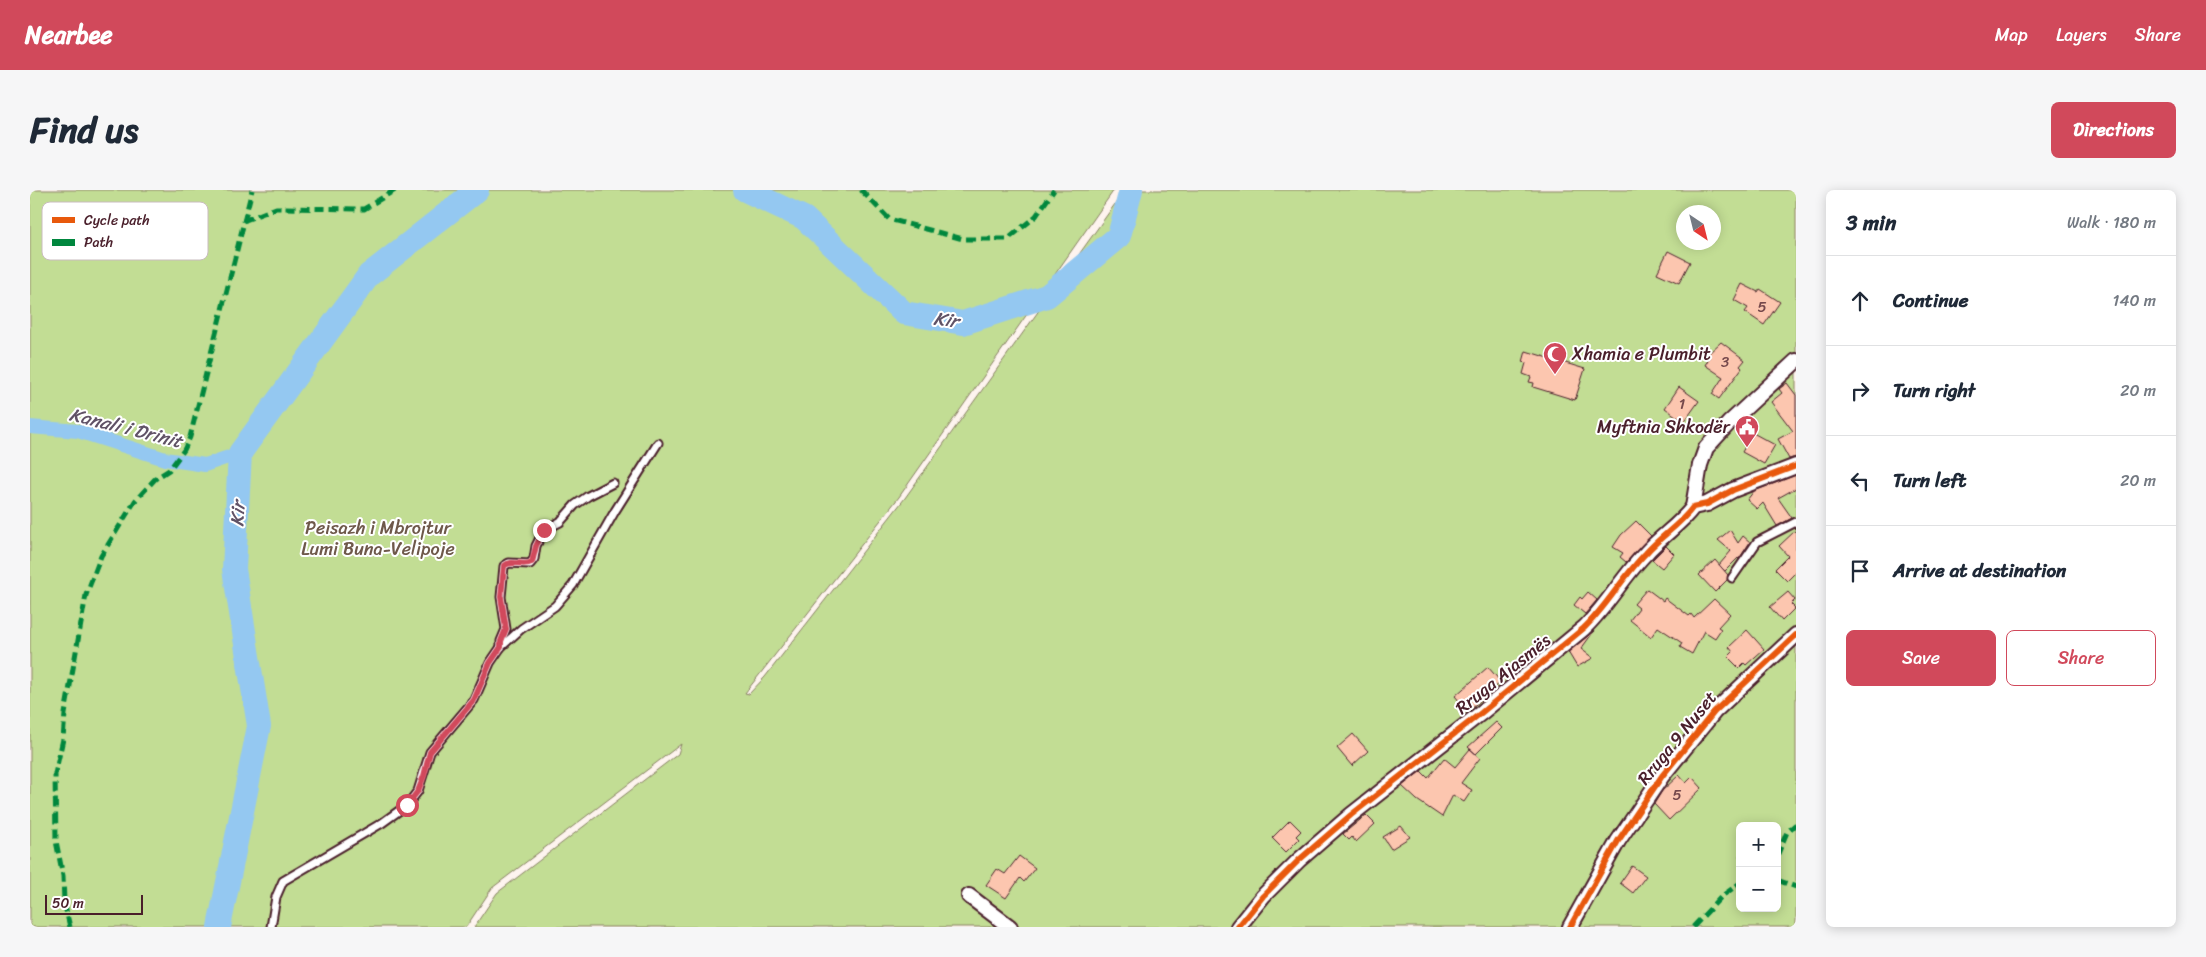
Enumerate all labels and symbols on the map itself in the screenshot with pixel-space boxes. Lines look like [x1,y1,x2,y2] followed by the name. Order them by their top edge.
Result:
[42,202,208,260] legend
[1676,205,1721,250] north arrow
[84,208,150,233] text: Cycle path
[84,230,113,255] text: Path
[1757,294,1767,320] house number: 5
[932,302,963,338] water label: Kir
[1571,338,1711,370] place label: Xhamia e Plumbit
[1542,341,1568,375] mosque icon: Xhamia e Plumbit
[1721,349,1729,375] house number: 3
[1679,391,1685,417] house number: 1
[66,398,188,458] water label: Kanali i Drinit
[1597,411,1732,443] place label: Myftnia Shkodër
[1734,414,1760,448] public building icon: Myftnia Shkodër
[220,498,255,527] water label: Kir
[301,512,455,565] park label: Peisazh i Mbrojtur Lumi Buna-Velipoje
[533,519,556,542] route end
[1448,625,1558,723] street label: Rruga Ajasmës
[1629,684,1725,792] street label: Rruga 9 Nuset
[1672,782,1682,808] house number: 5
[396,794,419,817] route start
[45,892,142,915] scale bar

